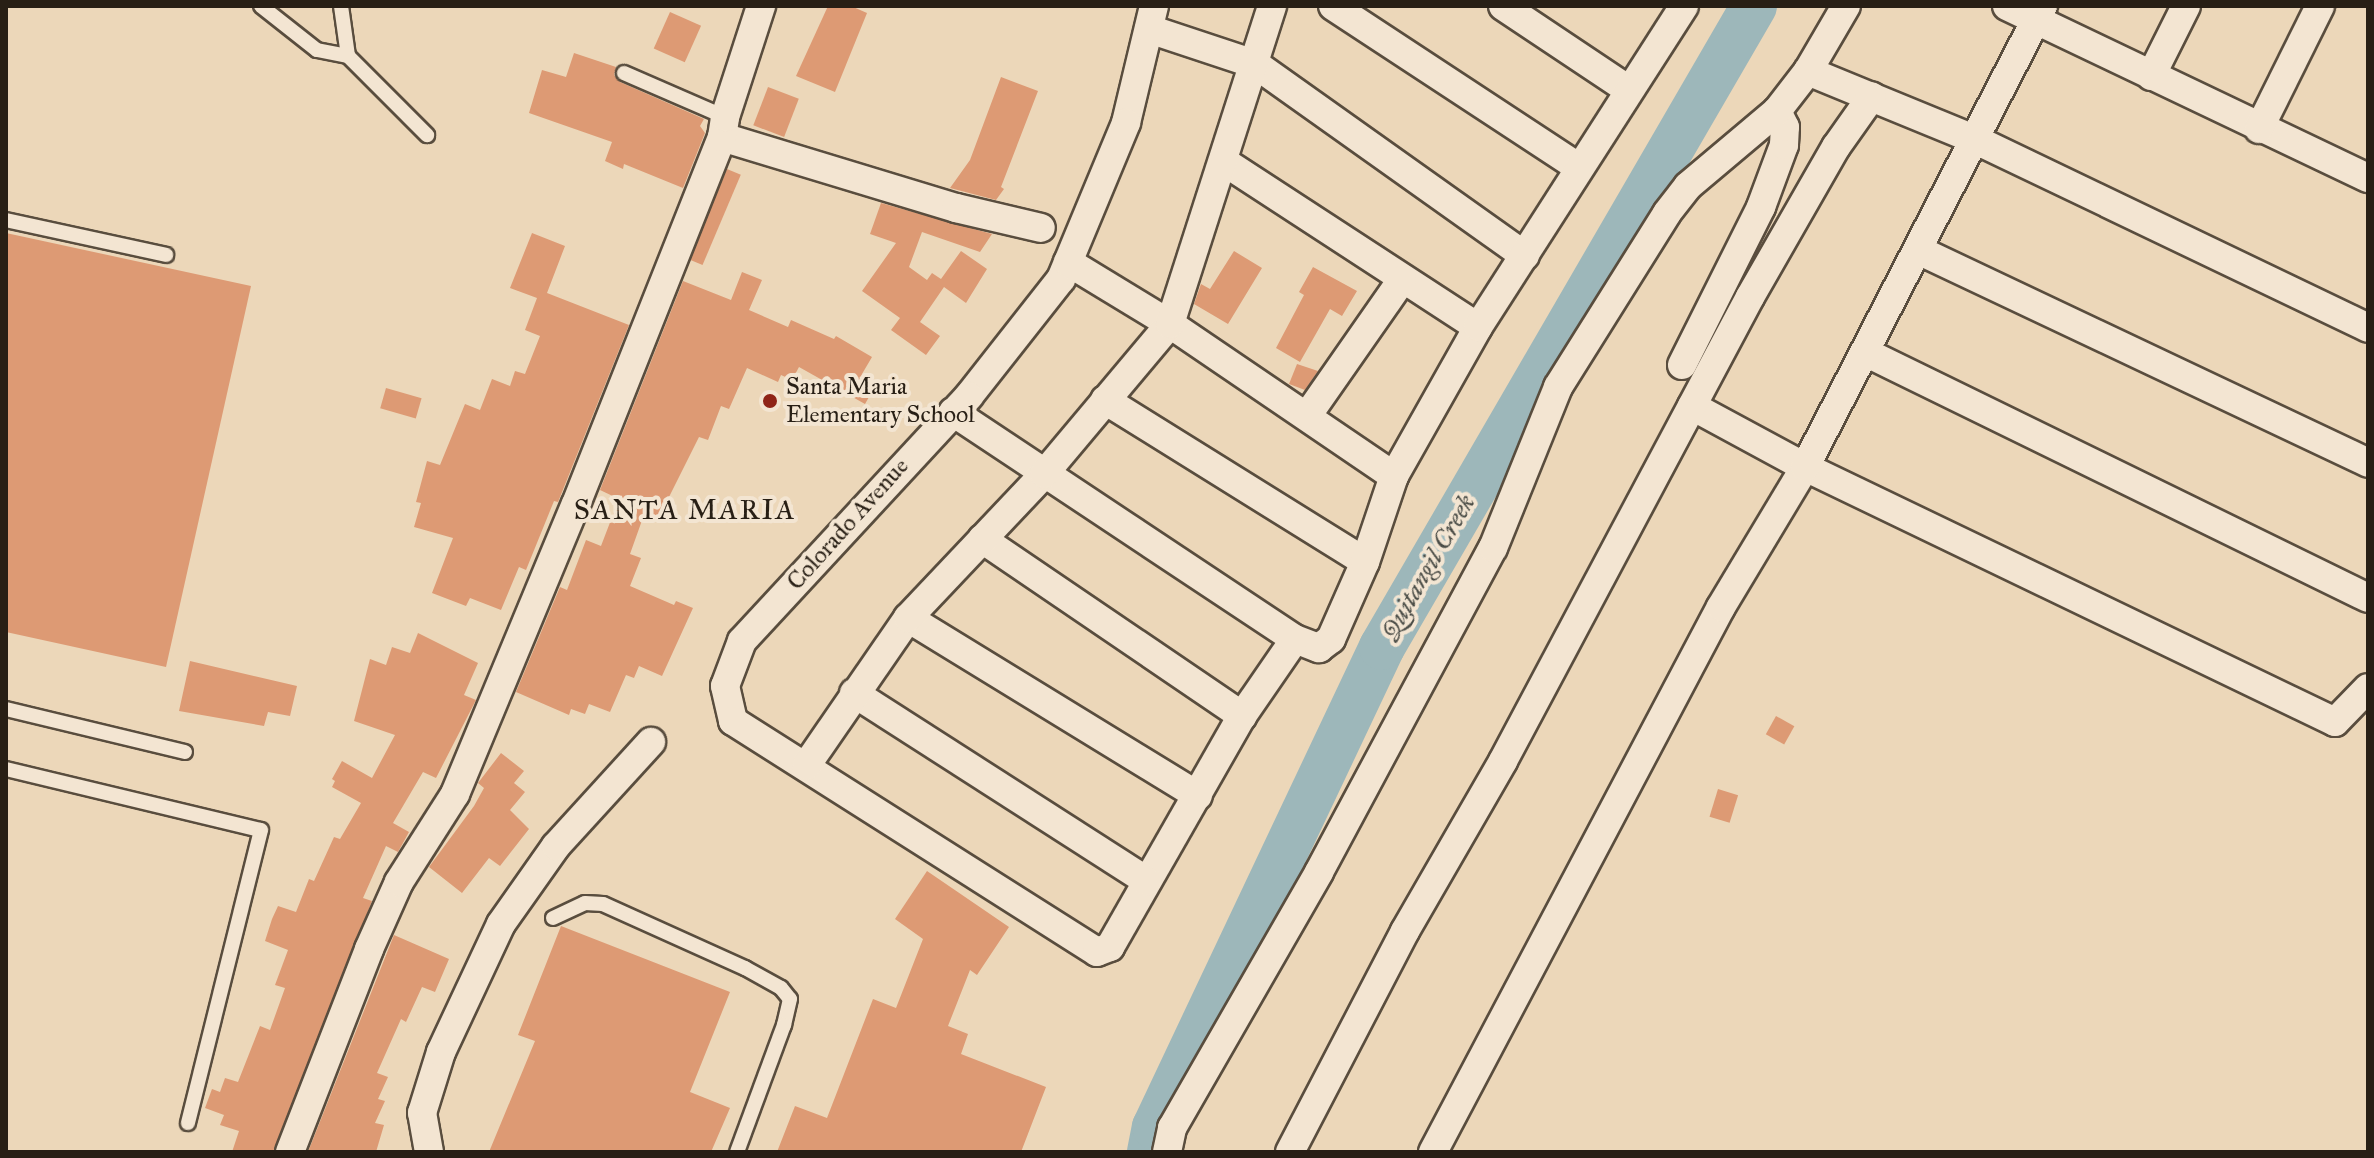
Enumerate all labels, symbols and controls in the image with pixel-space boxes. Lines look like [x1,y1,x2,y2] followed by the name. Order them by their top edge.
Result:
[786,373,975,429] place label: Santa Maria Elementary School
[761,392,779,410] marker: Santa Maria Elementary School
[781,452,915,596] street label: Colorado Avenue
[1374,489,1482,645] water label: Quitangil Creek
[574,493,796,527] district label: SANTA MARIA

